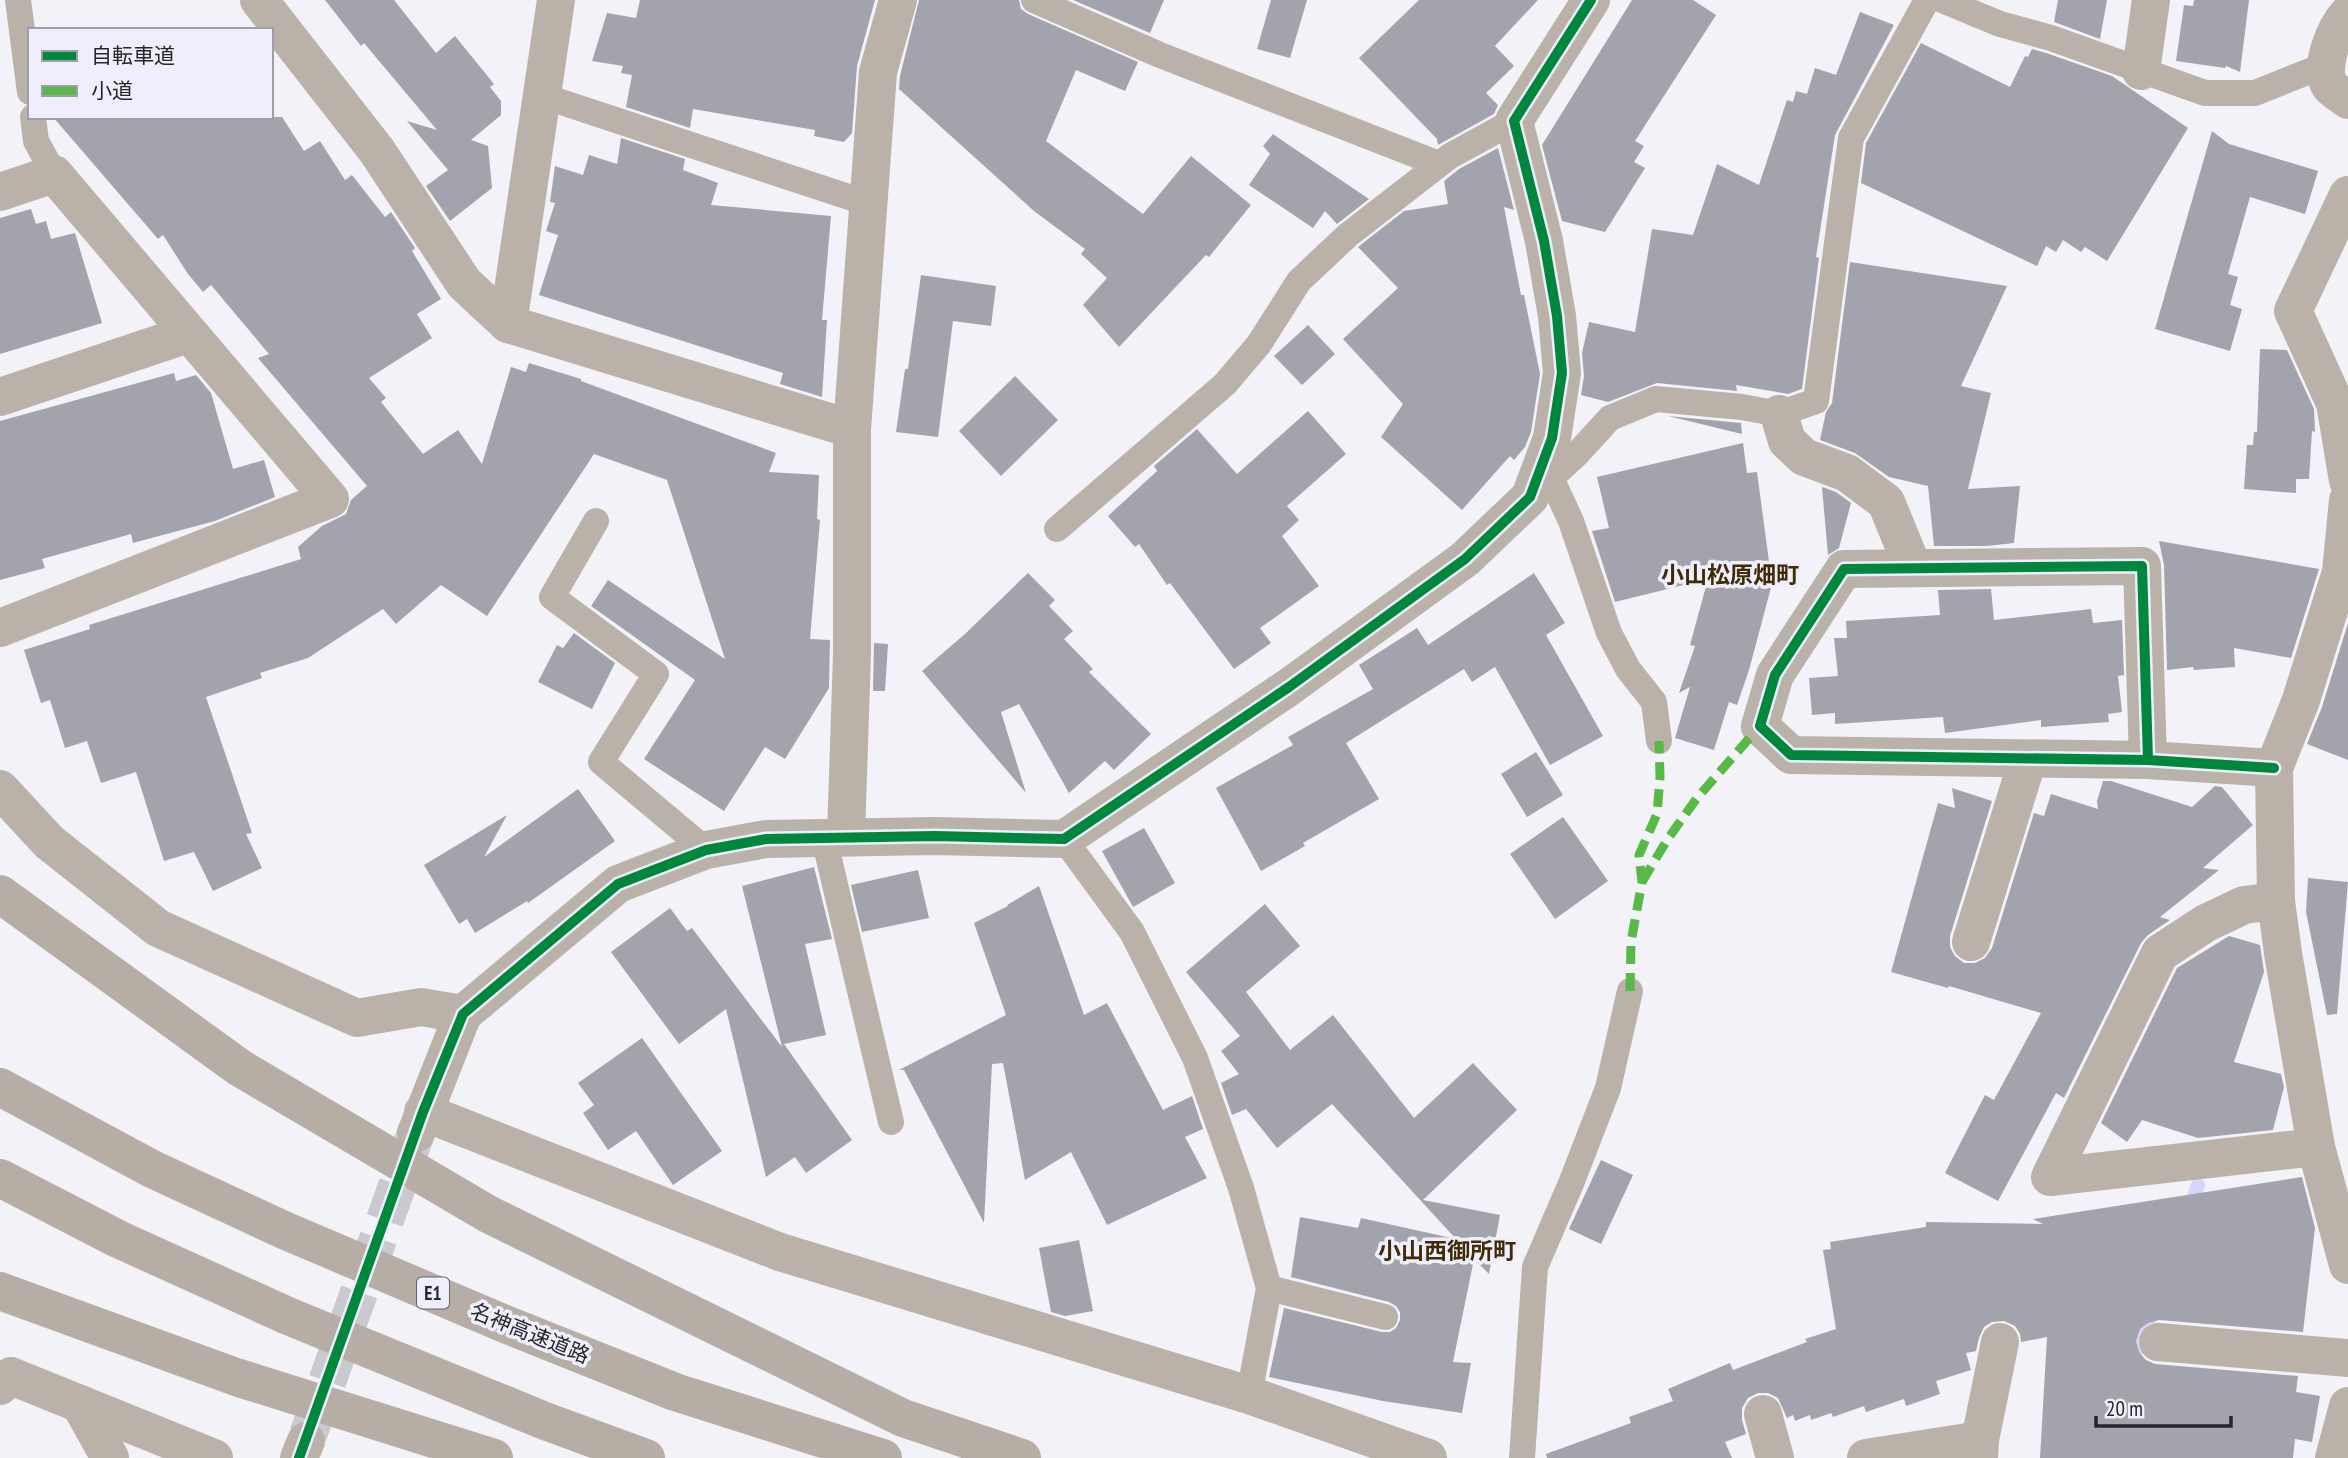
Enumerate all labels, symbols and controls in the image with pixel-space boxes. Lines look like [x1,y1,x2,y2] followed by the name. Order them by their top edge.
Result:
[28,28,273,119] legend
[91,42,175,69] text: 自転車道
[91,77,133,104] text: 小道
[1661,560,1799,589] district label: 小山松原畑町
[1378,1236,1516,1265] district label: 小山西御所町
[417,1278,449,1308] road number: E1
[467,1297,593,1369] street label: 名神高速道路
[2096,1384,2231,1428] scale bar
[2106,1395,2143,1422] text: 20 m

